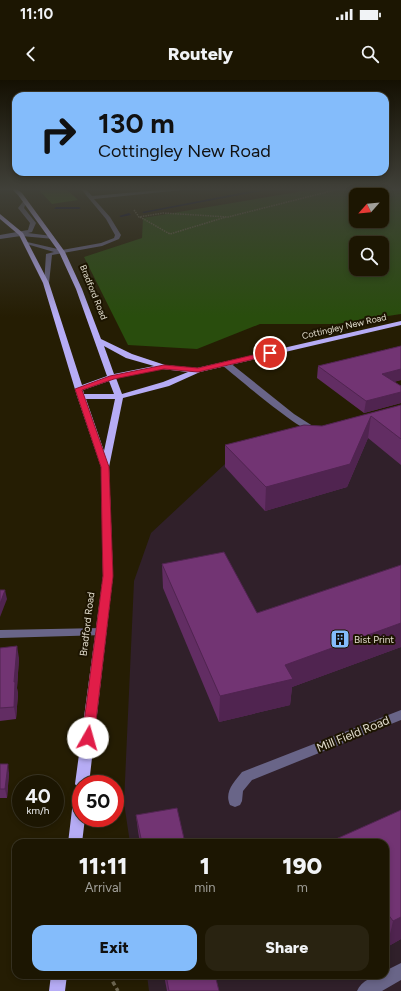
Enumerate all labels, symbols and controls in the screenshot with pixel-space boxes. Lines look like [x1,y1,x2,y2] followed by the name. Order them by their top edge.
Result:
[20,5,53,23] text: 11:10
[20,43,42,65] icon: back
[168,43,233,65] text: Routely
[359,43,381,65] icon: search
[98,106,175,140] text: 130 m
[32,108,84,160] icon: right
[98,140,271,162] text: Cottingley New Road
[349,188,389,228] north arrow
[349,188,389,276] map controls
[349,236,389,276] button: search
[78,263,110,321] street label: Bradford Road
[301,311,387,341] street label: Cottingley New Road
[253,336,287,370] pin
[259,342,281,364] icon: arrive
[77,591,97,657] street label: Bradford Road
[329,628,351,650] building icon: Bist Print
[354,633,394,646] place label: Bist Print
[315,713,391,755] street label: Mill Field Road
[67,717,109,759] position arrow
[72,775,124,827] speed limit sign: 50
[25,784,51,808] text: 40
[27,804,49,817] text: km/h
[79,851,127,880] text: 11:11
[200,851,210,880] text: 1
[282,851,322,880] text: 190
[85,880,121,895] text: Arrival
[194,880,216,895] text: min
[297,880,308,895] text: m
[32,925,197,971] button: Exit
[205,925,369,971] button: Share

